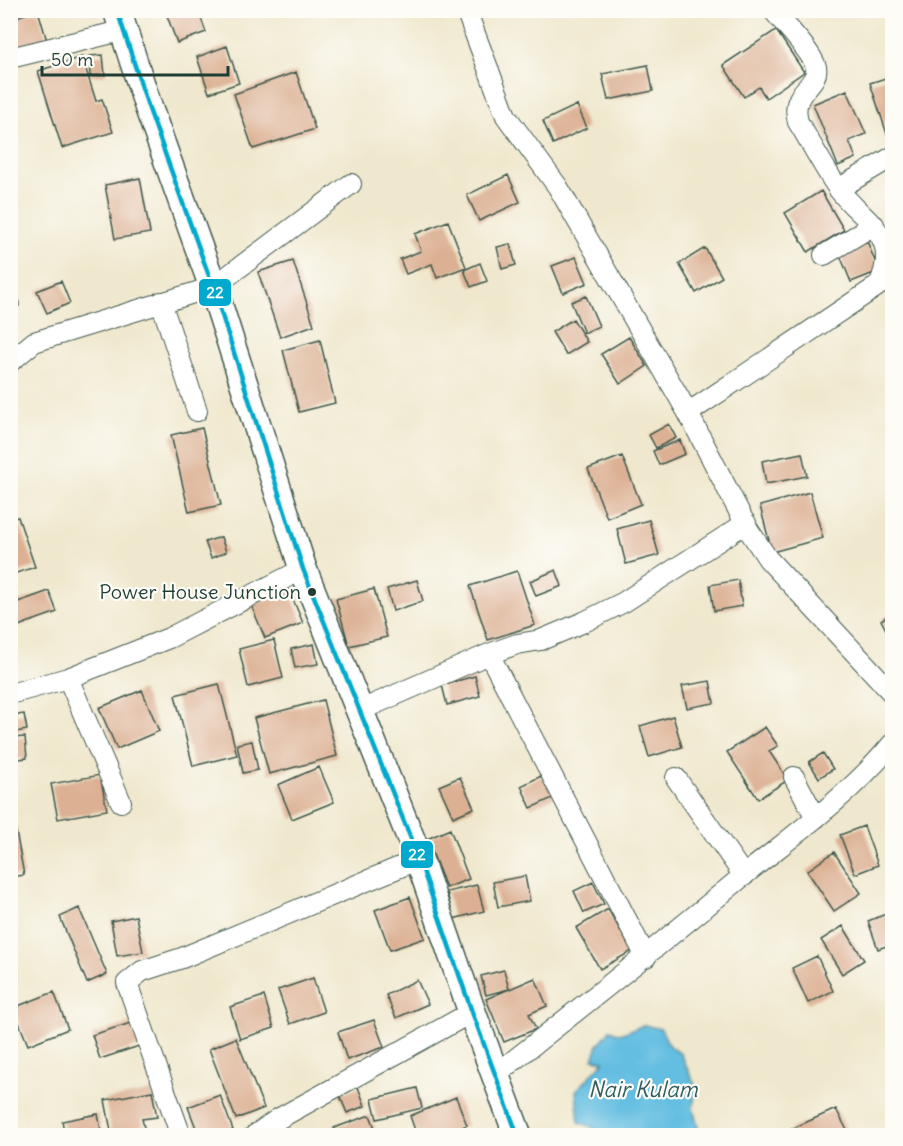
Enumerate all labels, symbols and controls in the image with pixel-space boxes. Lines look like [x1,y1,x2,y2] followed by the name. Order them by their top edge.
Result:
[42,39,228,77] scale bar
[51,48,93,71] text: 50 m
[198,278,232,307] line badge: 22
[206,282,224,302] text: 22
[99,579,301,604] place label: Power House Junction
[306,586,318,598] marker: Power House Junction
[400,840,434,869] line badge: 22
[408,844,426,864] text: 22
[588,1075,699,1103] water label: Nair Kulam

